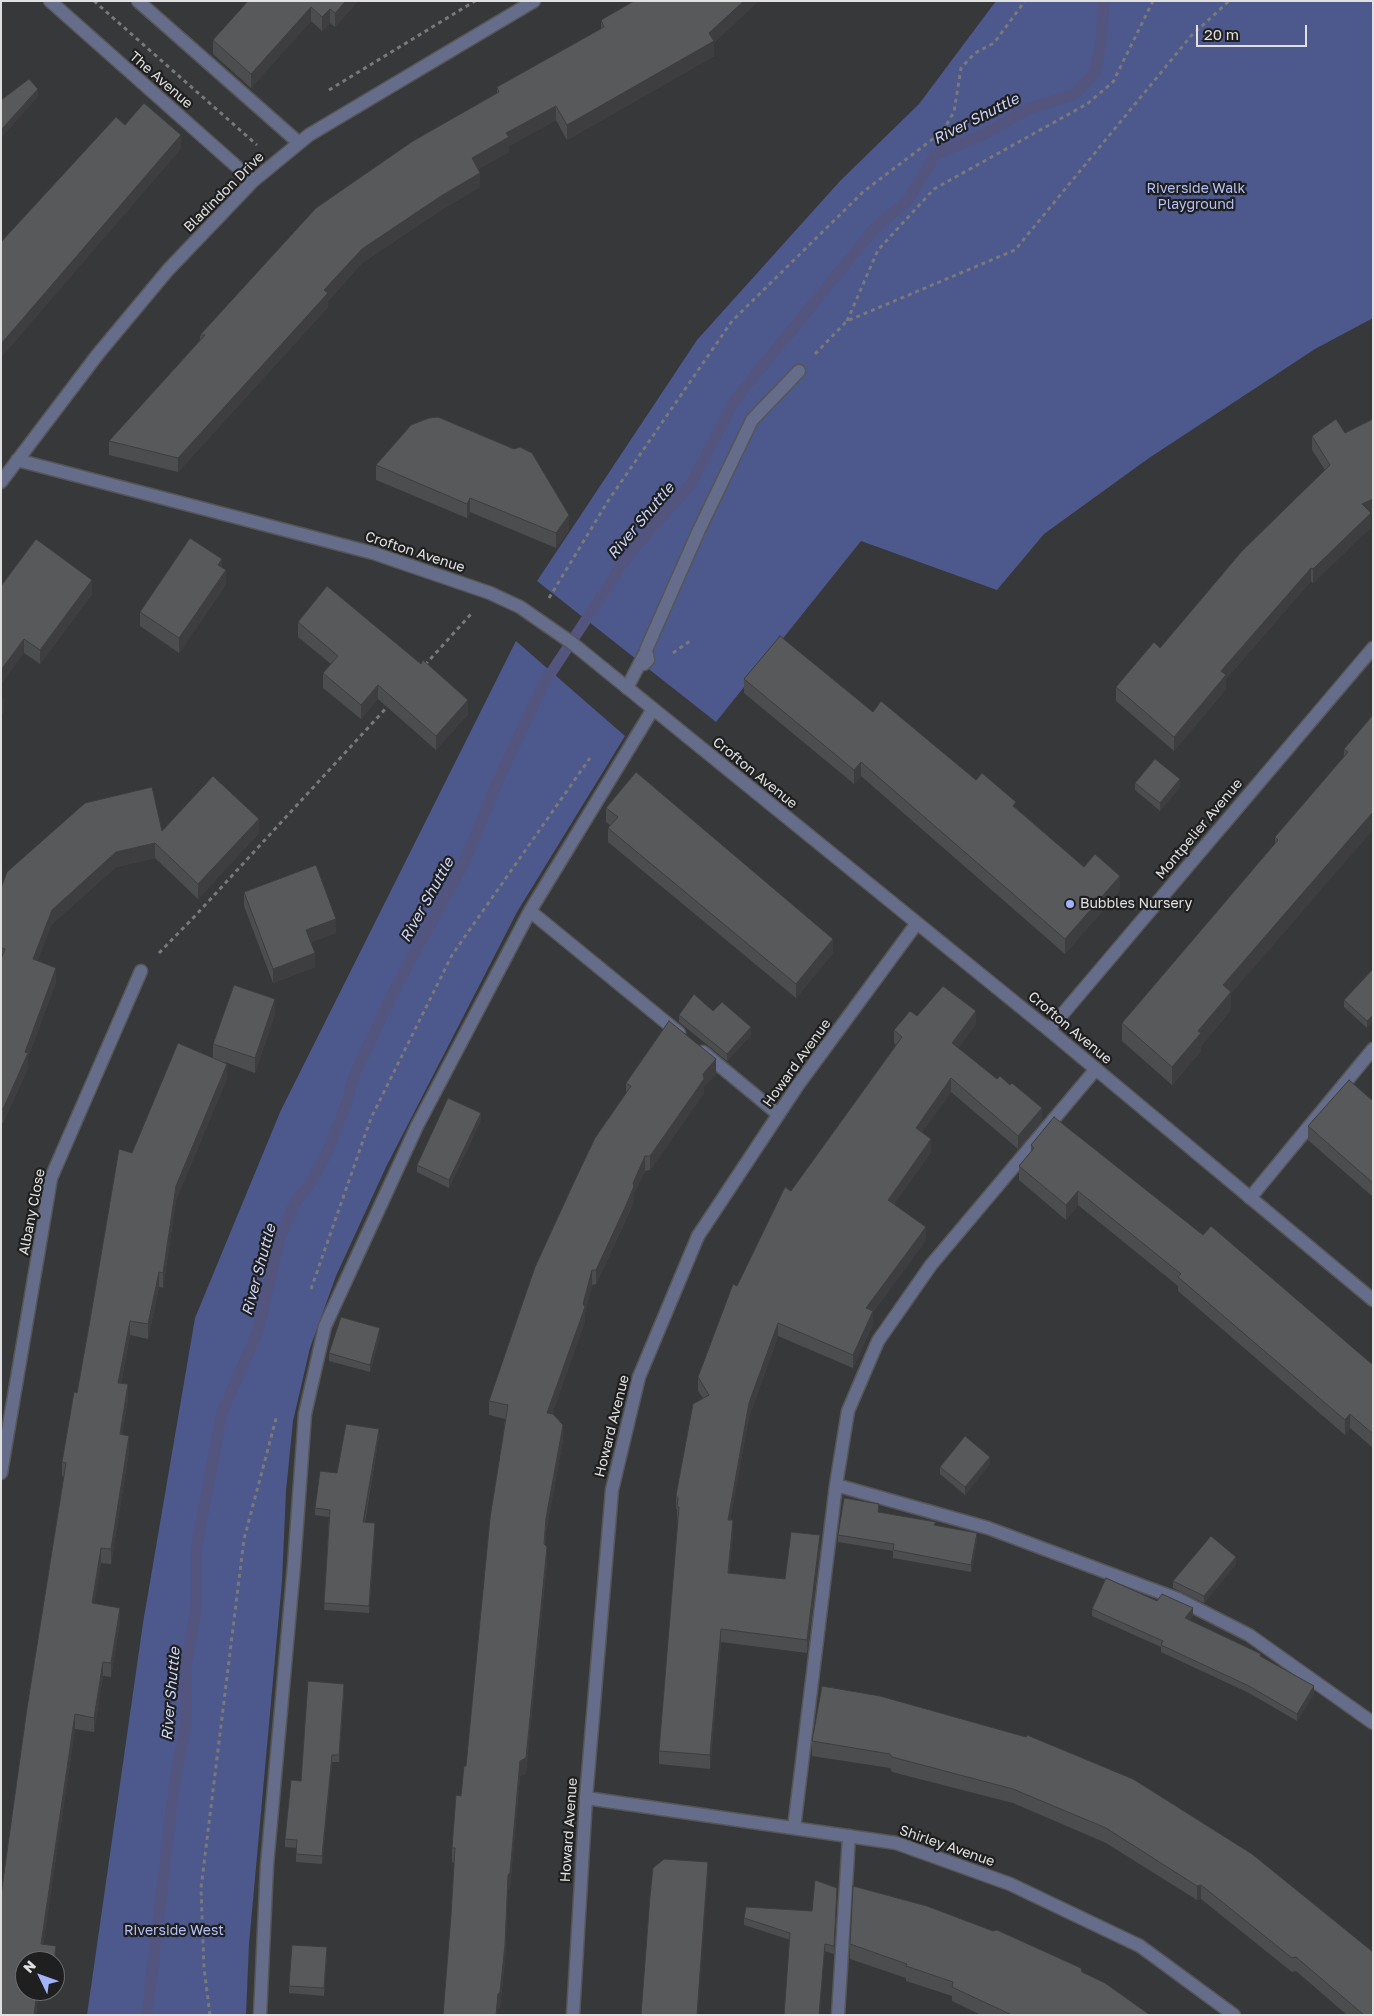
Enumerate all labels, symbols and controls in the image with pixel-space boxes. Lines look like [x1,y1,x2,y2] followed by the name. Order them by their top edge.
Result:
[1199,15,1310,47] scale bar
[1204,25,1239,43] text: 20 m
[126,48,196,112] street label: The Avenue
[930,90,1022,148] water label: River Shuttle
[180,148,268,236] street label: Bladindon Drive
[1147,181,1245,213] park label: Riverside Walk Playground
[604,479,678,563] water label: River Shuttle
[363,528,467,576] street label: Crofton Avenue
[709,734,801,812] street label: Crofton Avenue
[1152,775,1246,883] street label: Montpelier Avenue
[396,855,458,945] water label: River Shuttle
[1080,896,1192,912] place label: Bubbles Nursery
[1064,898,1076,910] marker: Bubbles Nursery
[1025,988,1115,1068] street label: Crofton Avenue
[759,1016,835,1110] street label: Howard Avenue
[15,1167,49,1257] street label: Albany Close
[238,1222,280,1318] water label: River Shuttle
[591,1373,633,1479] street label: Howard Avenue
[158,1647,184,1741] water label: River Shuttle
[557,1777,581,1883] street label: Howard Avenue
[897,1822,997,1870] street label: Shirley Avenue
[124,1923,224,1939] park label: Riverside West
[15,1951,65,2001] north arrow
[19,1957,39,1976] text: N

